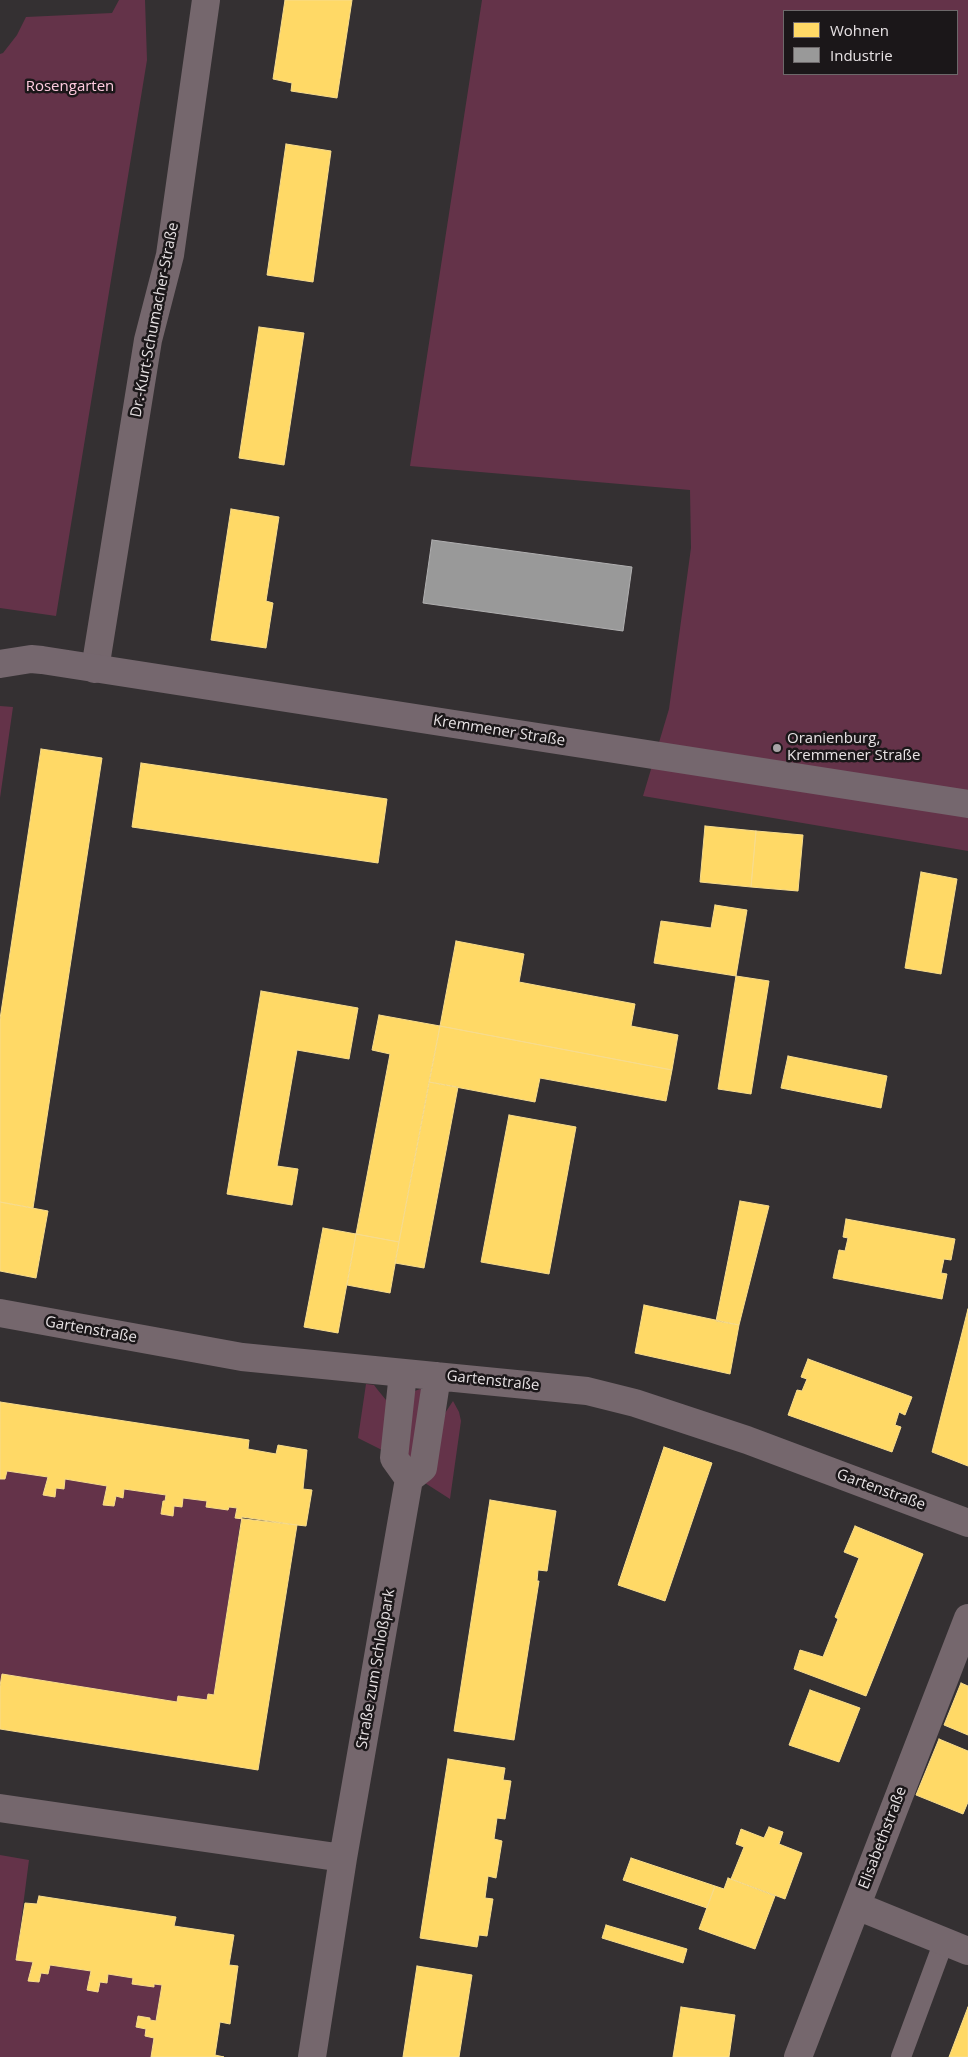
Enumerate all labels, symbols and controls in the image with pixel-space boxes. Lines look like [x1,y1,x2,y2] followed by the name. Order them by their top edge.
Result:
[783,10,958,75] legend
[830,20,889,40] text: Wohnen
[830,45,893,65] text: Industrie
[26,78,114,96] park label: Rosengarten
[127,221,183,419] street label: Dr.-Kurt-Schumacher-Straße
[432,712,566,750] street label: Kremmener Straße
[787,730,920,765] place label: Oranienburg, Kremmener Straße
[771,742,783,754] marker: Oranienburg, Kremmener Straße
[44,1313,138,1347] street label: Gartenstraße
[446,1367,540,1395] street label: Gartenstraße
[834,1466,928,1514] street label: Gartenstraße
[353,1588,399,1750] street label: Straße zum Schloßpark
[855,1784,911,1892] street label: Elisabethstraße

